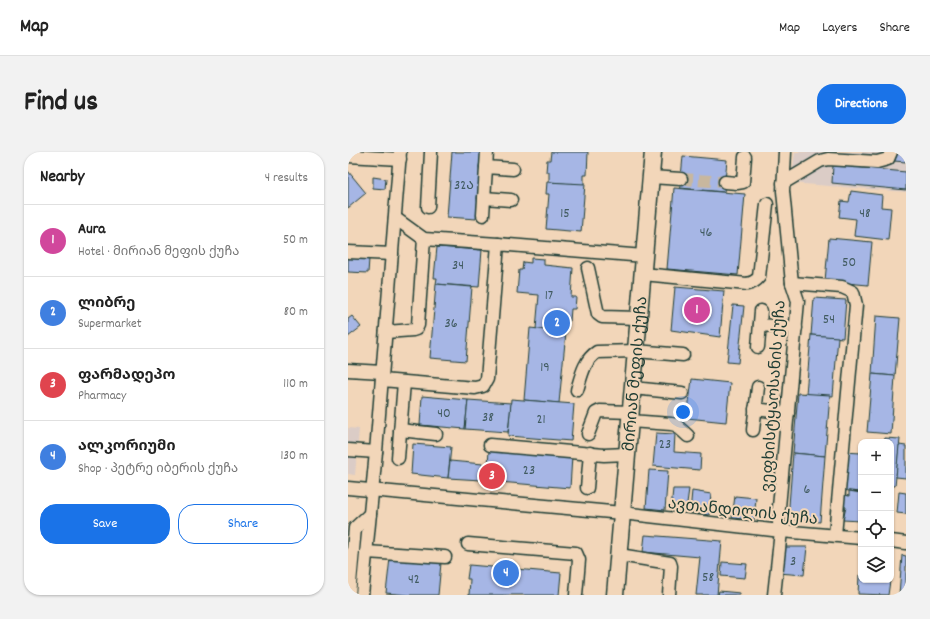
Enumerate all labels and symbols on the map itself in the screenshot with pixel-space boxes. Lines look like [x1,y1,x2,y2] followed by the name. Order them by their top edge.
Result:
[454,176,474,196] house number: 32ა
[560,204,570,224] house number: 15
[859,204,871,224] house number: 48
[700,223,712,243] house number: 46
[842,253,856,273] house number: 50
[452,256,464,276] house number: 34
[545,286,553,306] house number: 17
[684,295,710,325] pin: 1
[618,296,655,453] street label: მირიან მეფის ქუჩა
[756,299,793,493] street label: ვეფხისტყაოსანის ქუჩა
[544,308,570,338] pin: 2
[823,310,835,330] house number: 54
[444,314,458,334] house number: 36
[540,358,550,378] house number: 19
[673,402,693,422] your location
[437,404,451,424] house number: 40
[482,408,494,428] house number: 38
[536,410,546,430] house number: 21
[659,435,671,455] house number: 23
[479,461,505,491] pin: 3
[523,461,535,481] house number: 23
[804,480,811,500] house number: 6
[667,493,819,532] street label: ავთანდილის ქუჩა
[790,552,796,572] house number: 3
[493,558,519,588] pin: 4
[702,568,714,588] house number: 58
[408,570,420,590] house number: 42

